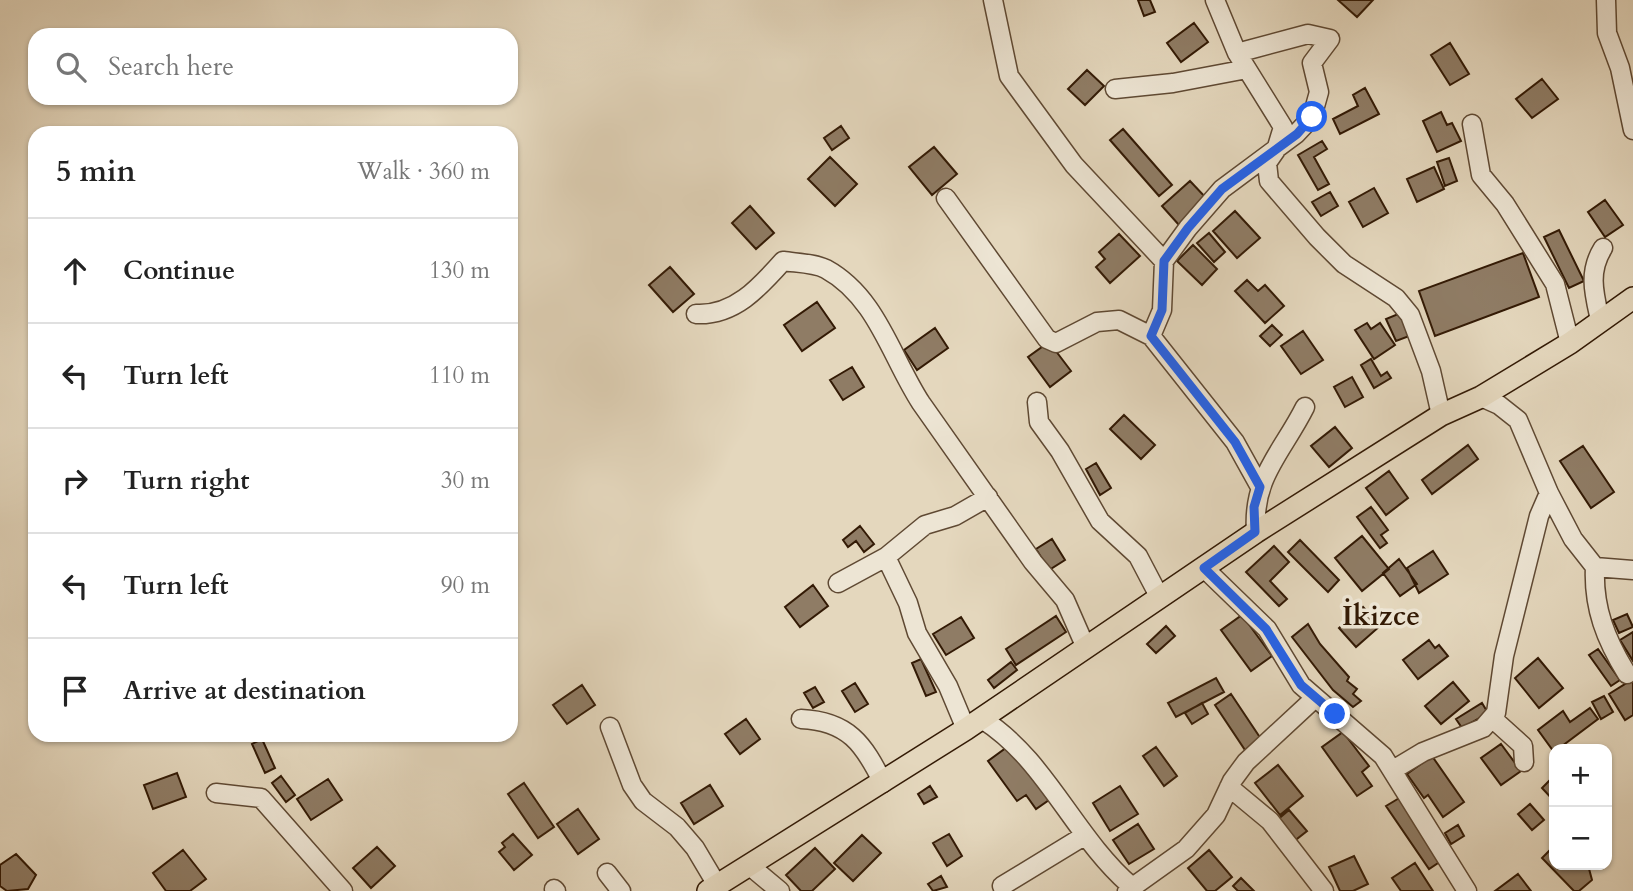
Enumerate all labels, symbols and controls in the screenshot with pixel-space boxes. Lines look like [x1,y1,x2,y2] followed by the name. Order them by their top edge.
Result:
[28,28,518,105] search box
[52,48,90,86] icon: search
[108,49,234,84] text: Search here
[1296,101,1327,132] route start
[56,151,136,192] text: 5 min
[357,156,490,187] text: Walk · 360 m
[56,252,94,290] icon: ahead
[123,253,235,288] text: Continue
[429,255,490,286] text: 130 m
[56,357,94,395] icon: left
[123,358,228,393] text: Turn left
[429,360,490,391] text: 110 m
[56,462,94,500] icon: right
[123,463,250,498] text: Turn right
[441,465,490,496] text: 30 m
[56,567,94,605] icon: left
[123,568,228,603] text: Turn left
[441,570,490,601] text: 90 m
[1342,597,1420,635] district label: İkizce
[56,672,94,710] icon: arrive
[123,673,366,708] text: Arrive at destination
[1319,698,1350,729] route end
[1549,744,1612,870] map controls
[1549,744,1612,807] button: +
[1549,807,1612,870] button: −

